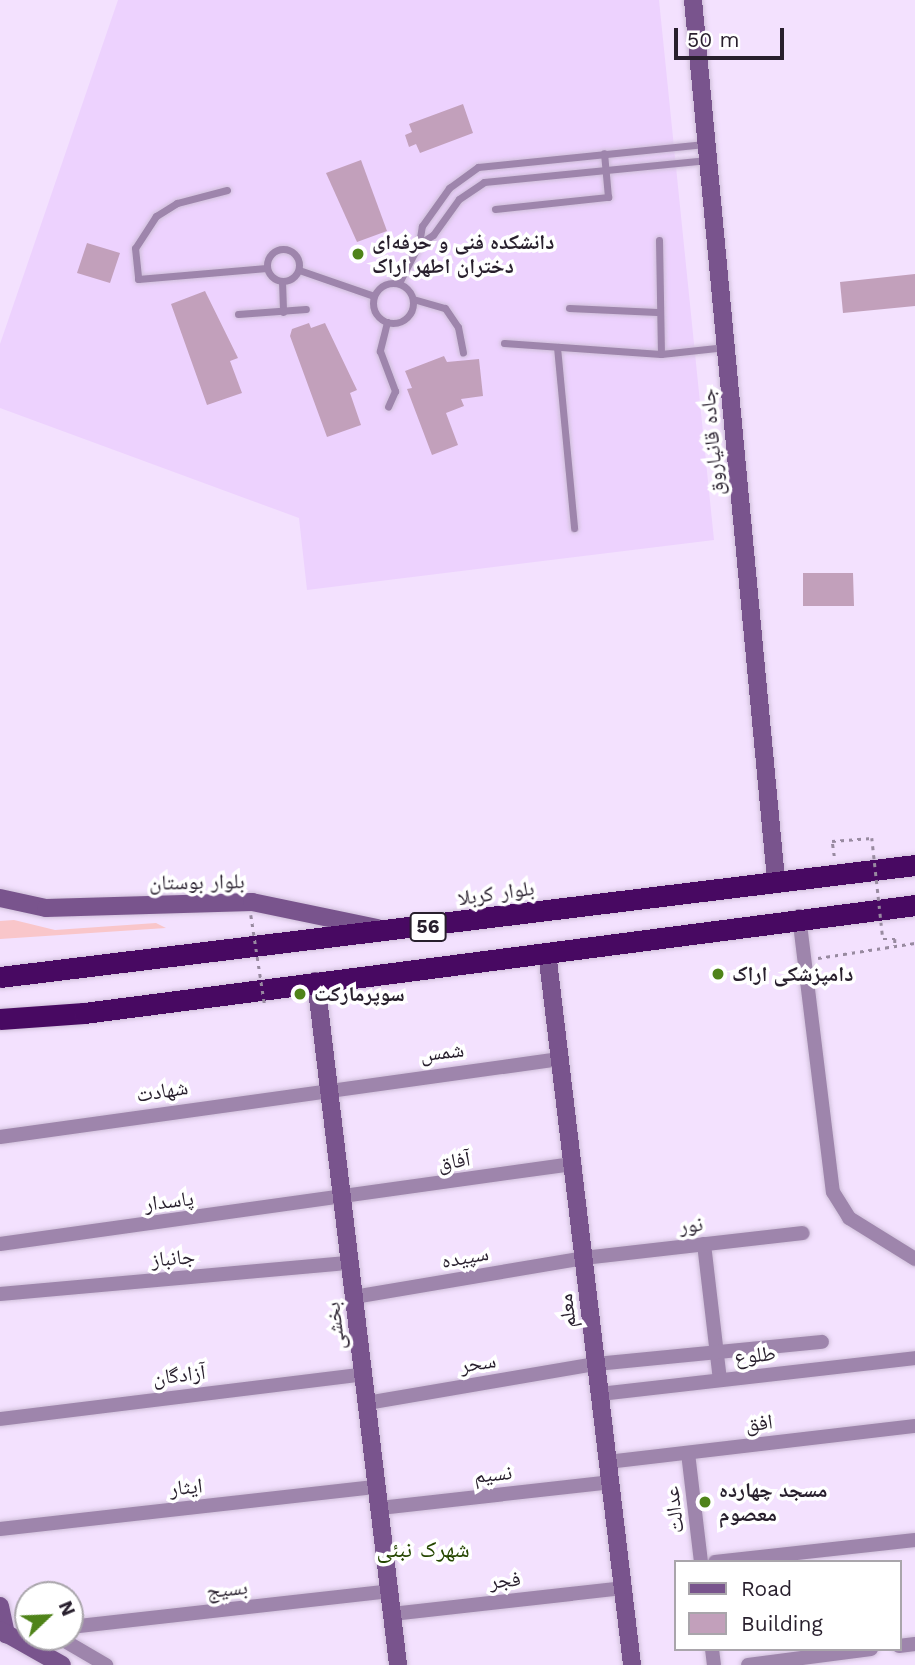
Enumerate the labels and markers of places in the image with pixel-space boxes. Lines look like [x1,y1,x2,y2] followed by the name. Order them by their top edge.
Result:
[372,229,554,279] place label: دانشکده فنی و حرفه‌ای دختران اطهر اراک
[350,246,366,262] marker: دانشکده فنی و حرفه‌ای دختران اطهر اراک
[732,961,853,987] place label: دامپزشکی اراک
[710,966,726,982] marker: دامپزشکی اراک
[314,981,405,1007] place label: سوپرمارکت
[292,986,308,1002] marker: سوپرمارکت
[719,1477,828,1527] place label: مسجد چهارده معصوم
[697,1494,713,1510] marker: مسجد چهارده معصوم

